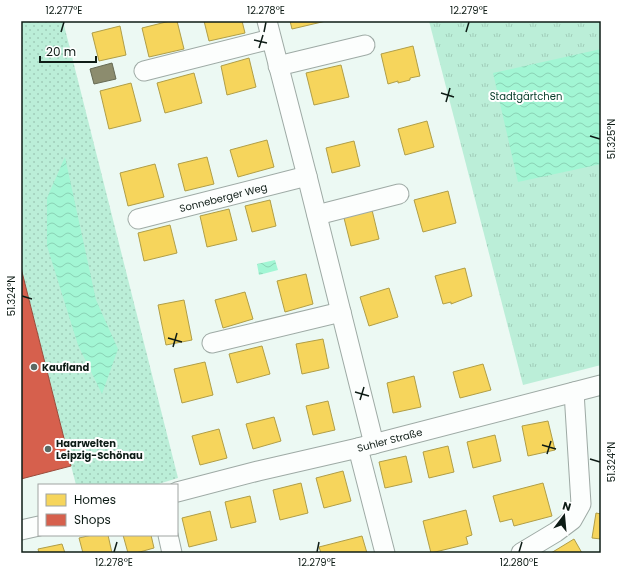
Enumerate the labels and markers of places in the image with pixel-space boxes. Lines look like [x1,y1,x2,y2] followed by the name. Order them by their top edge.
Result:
[42,360,90,375] place label: Kaufland
[29,362,39,372] marker: Kaufland
[56,436,143,463] place label: Haarwelten Leipzig-Schönau
[43,444,53,454] marker: Haarwelten Leipzig-Schönau

